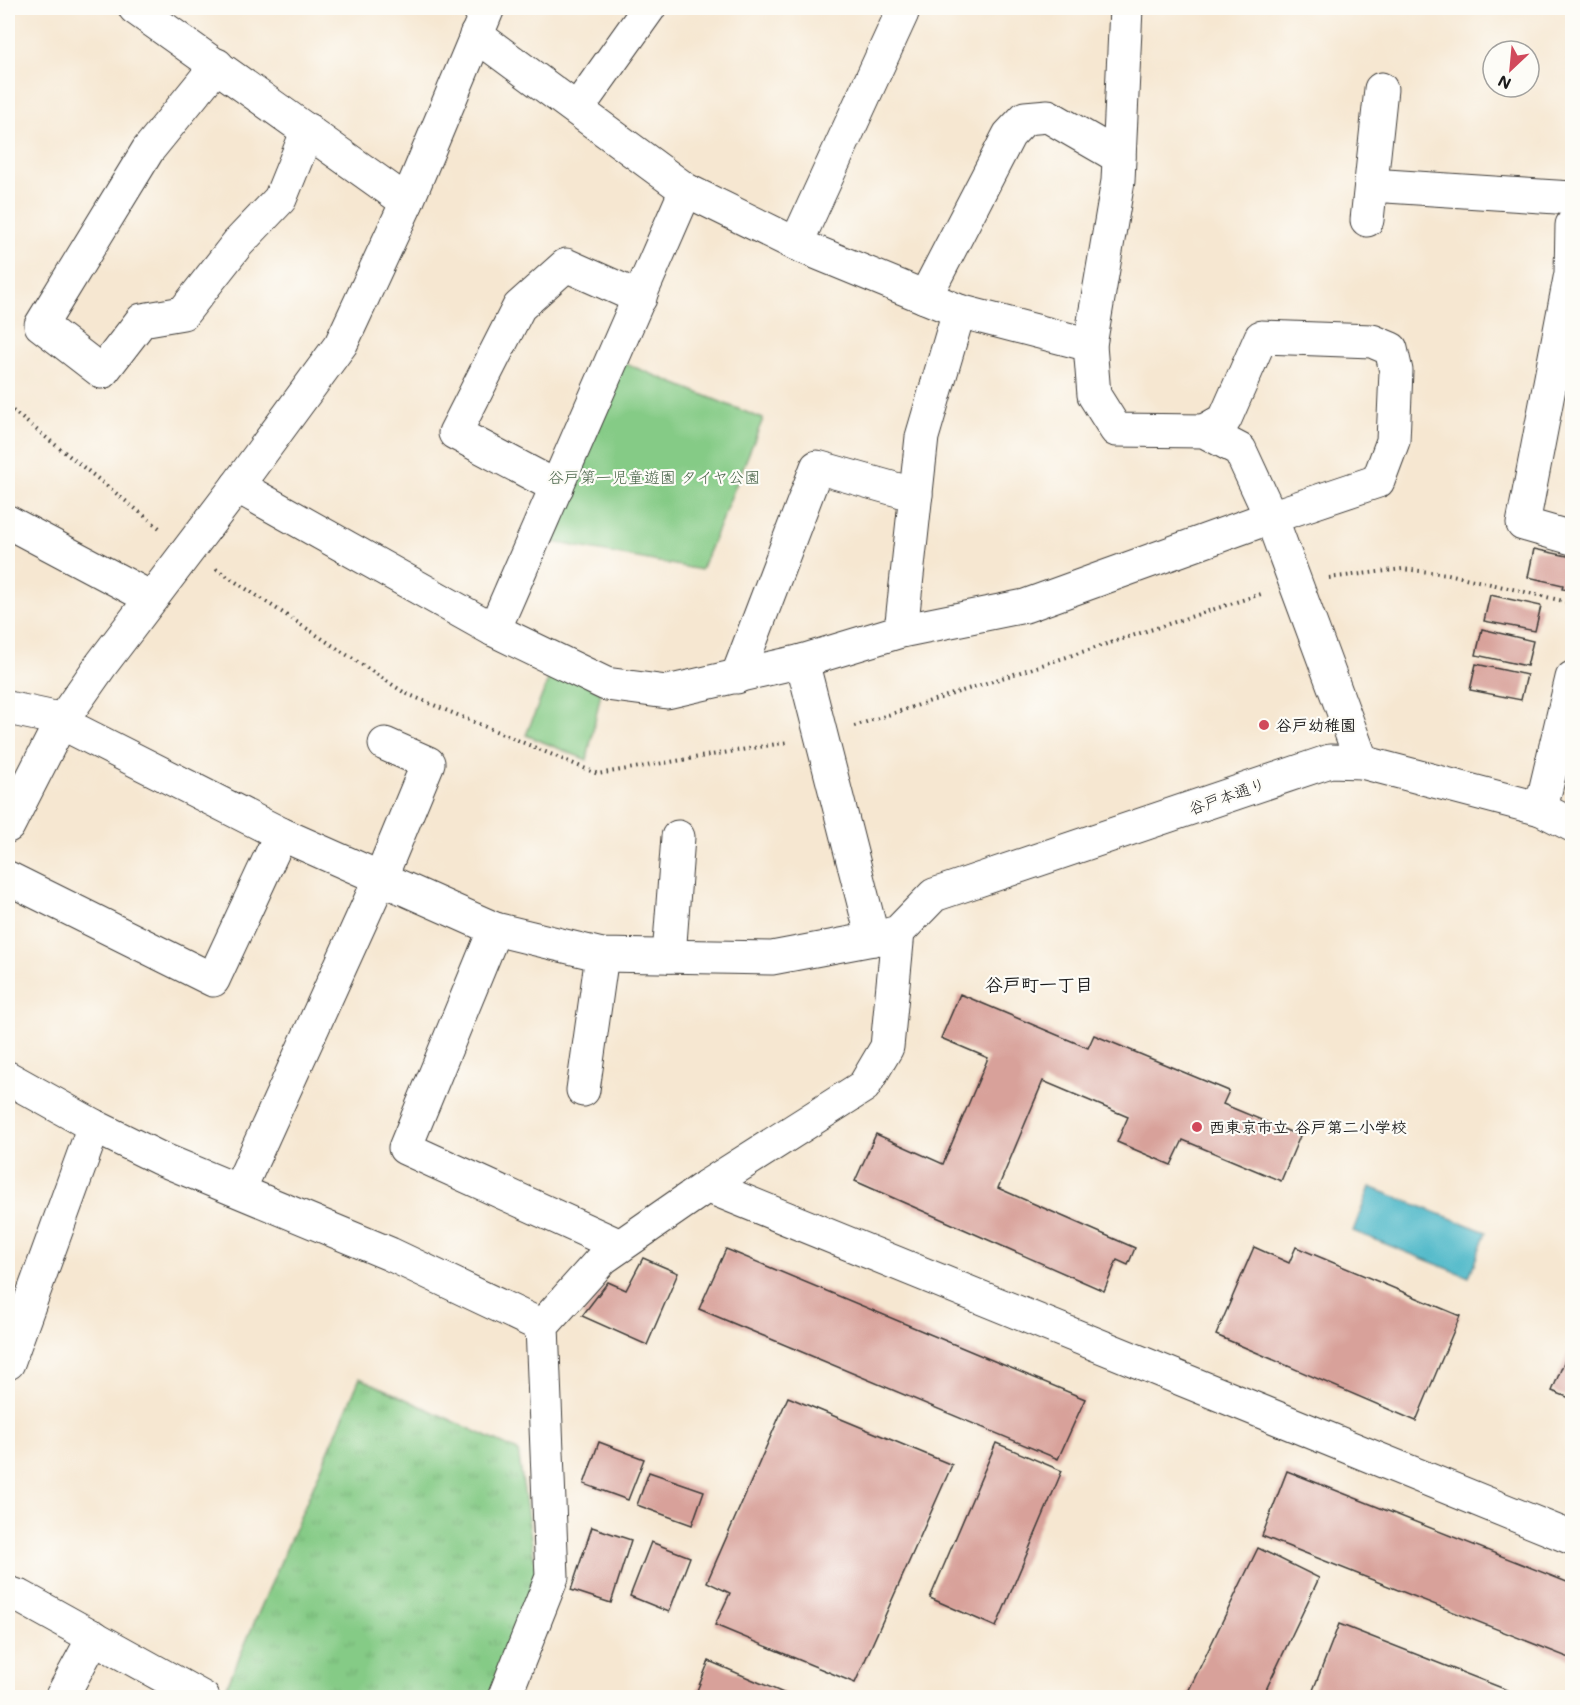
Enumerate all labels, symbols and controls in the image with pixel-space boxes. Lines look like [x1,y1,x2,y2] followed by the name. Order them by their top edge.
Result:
[1481,39,1541,99] north arrow
[1494,71,1514,95] text: N
[548,466,760,487] park label: 谷戸第一児童遊園 タイヤ公園
[1276,714,1356,735] place label: 谷戸幼稚園
[1257,718,1271,732] marker: 谷戸幼稚園
[1186,773,1268,818] street label: 谷戸本通り
[985,972,1093,996] district label: 谷戸町一丁目
[1209,1116,1407,1137] place label: 西東京市立 谷戸第二小学校
[1190,1120,1204,1134] marker: 西東京市立 谷戸第二小学校

